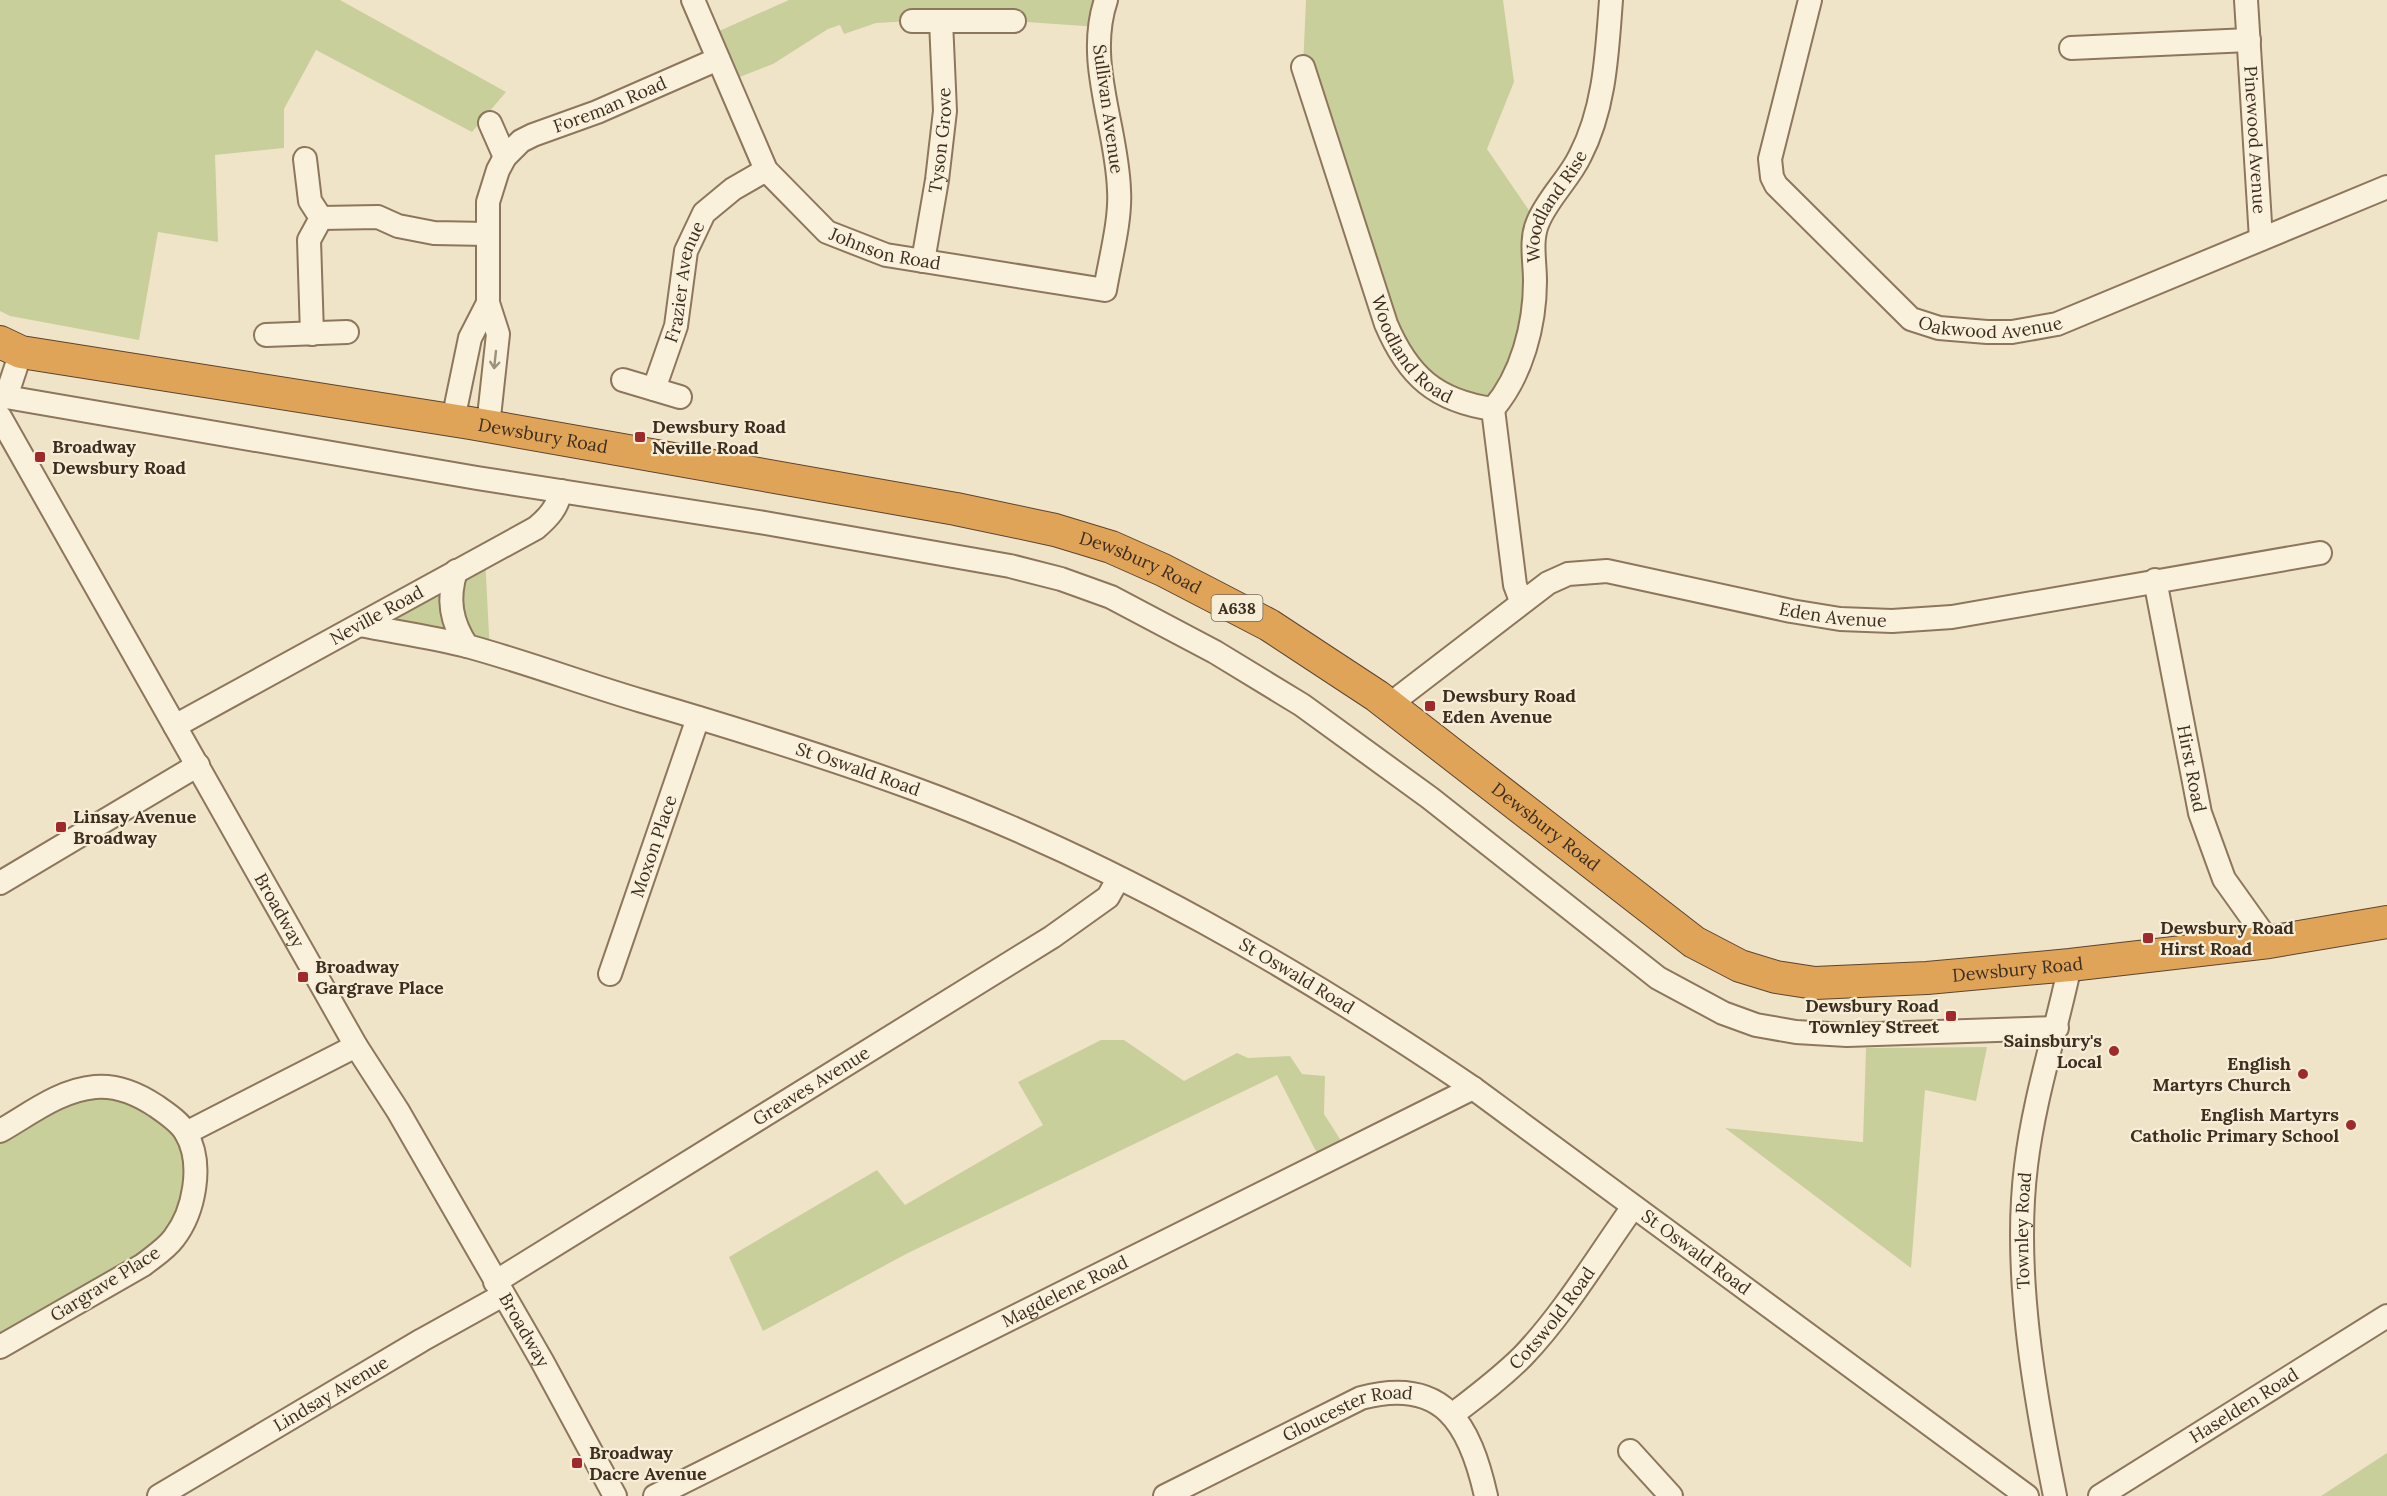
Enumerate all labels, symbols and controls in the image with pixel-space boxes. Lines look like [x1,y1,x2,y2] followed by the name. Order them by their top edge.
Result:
[1088,43,1129,175] street label: Sullivan Avenue
[2239,65,2271,215] street label: Pinewood Avenue
[550,71,670,138] street label: Foreman Road
[923,87,956,195] street label: Tyson Grove
[1521,146,1592,263] street label: Woodland Rise
[659,217,710,346] street label: Frazier Avenue
[825,222,943,275] street label: Johnson Road
[1366,292,1457,408] street label: Woodland Road
[1915,310,2066,343] street label: Oakwood Avenue
[489,350,500,369] one-way arrow
[476,413,610,458] street label: Dewsbury Road
[652,415,786,459] place label: Dewsbury Road Neville Road
[633,430,647,444] marker: Dewsbury Road Neville Road
[52,435,186,479] place label: Broadway Dewsbury Road
[33,450,47,464] marker: Broadway Dewsbury Road
[1076,526,1206,599] street label: Dewsbury Road
[326,580,428,650] street label: Neville Road
[1212,595,1262,621] road number: A638
[1777,597,1888,632] street label: Eden Avenue
[1442,684,1576,728] place label: Dewsbury Road Eden Avenue
[1423,699,1437,713] marker: Dewsbury Road Eden Avenue
[2172,723,2212,814] street label: Hirst Road
[793,737,924,801] street label: St Oswald Road
[1487,777,1605,876] street label: Dewsbury Road
[625,792,682,900] street label: Moxon Place
[73,805,197,849] place label: Linsay Avenue Broadway
[54,820,68,834] marker: Linsay Avenue Broadway
[249,869,310,952] street label: Broadway
[2160,916,2294,960] place label: Dewsbury Road Hirst Road
[2141,931,2155,945] marker: Dewsbury Road Hirst Road
[1235,932,1359,1019] street label: St Oswald Road
[1951,952,2084,987] street label: Dewsbury Road
[315,955,444,999] place label: Broadway Gargrave Place
[296,970,310,984] marker: Broadway Gargrave Place
[1805,994,1940,1038] place label: Dewsbury Road Townley Street
[1944,1009,1958,1023] marker: Dewsbury Road Townley Street
[2004,1029,2102,1073] place label: Sainsbury's Local
[748,1041,874,1131] street label: Greaves Avenue
[2107,1044,2121,1058] marker: Sainsbury's Local
[2153,1052,2291,1096] place label: English Martyrs Church
[2296,1067,2310,1081] marker: English Martyrs Church
[2130,1103,2339,1147] place label: English Martyrs Catholic Primary School
[2344,1118,2358,1132] marker: English Martyrs Catholic Primary School
[2010,1171,2036,1290] street label: Townley Road
[1637,1204,1756,1300] street label: St Oswald Road
[46,1241,164,1326] street label: Gargrave Place
[998,1250,1132,1332] street label: Magdelene Road
[1504,1262,1600,1374] street label: Cotswold Road
[494,1289,555,1371] street label: Broadway
[269,1350,393,1437] street label: Lindsay Avenue
[2185,1362,2303,1448] street label: Haselden Road
[1278,1381,1414,1446] street label: Gloucester Road
[589,1441,707,1485] place label: Broadway Dacre Avenue
[570,1456,584,1470] marker: Broadway Dacre Avenue

